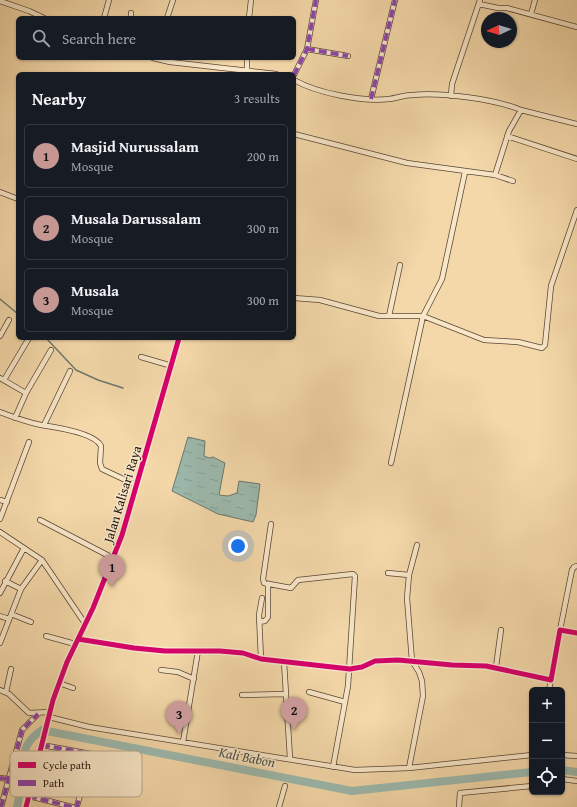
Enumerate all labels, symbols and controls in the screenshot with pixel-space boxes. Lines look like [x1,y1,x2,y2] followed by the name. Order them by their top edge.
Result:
[481,12,517,48] north arrow
[16,16,296,60] search box
[30,27,52,49] icon: search
[62,28,136,49] text: Search here
[32,86,86,111] text: Nearby
[234,89,280,108] text: 3 results
[71,136,199,157] text: Masjid Nurussalam
[43,147,49,166] text: 1
[247,147,279,166] text: 200 m
[71,157,113,176] text: Mosque
[71,208,201,229] text: Musala Darussalam
[43,219,49,238] text: 2
[247,219,279,238] text: 300 m
[71,229,113,248] text: Mosque
[71,280,119,301] text: Musala
[43,291,49,310] text: 3
[247,291,279,310] text: 300 m
[71,301,113,320] text: Mosque
[98,442,147,547] street label: Jalan Kalisari Raya
[228,536,248,556] your location
[99,554,125,587] pin: 1
[529,687,565,795] map controls
[529,687,565,723] button: +
[281,697,307,730] pin: 2
[166,701,192,734] pin: 3
[529,723,565,759] button: −
[216,742,277,772] water label: Kali Babon
[10,751,142,797] legend
[43,757,92,773] text: Cycle path
[529,759,565,795] button: locate
[43,775,65,791] text: Path

